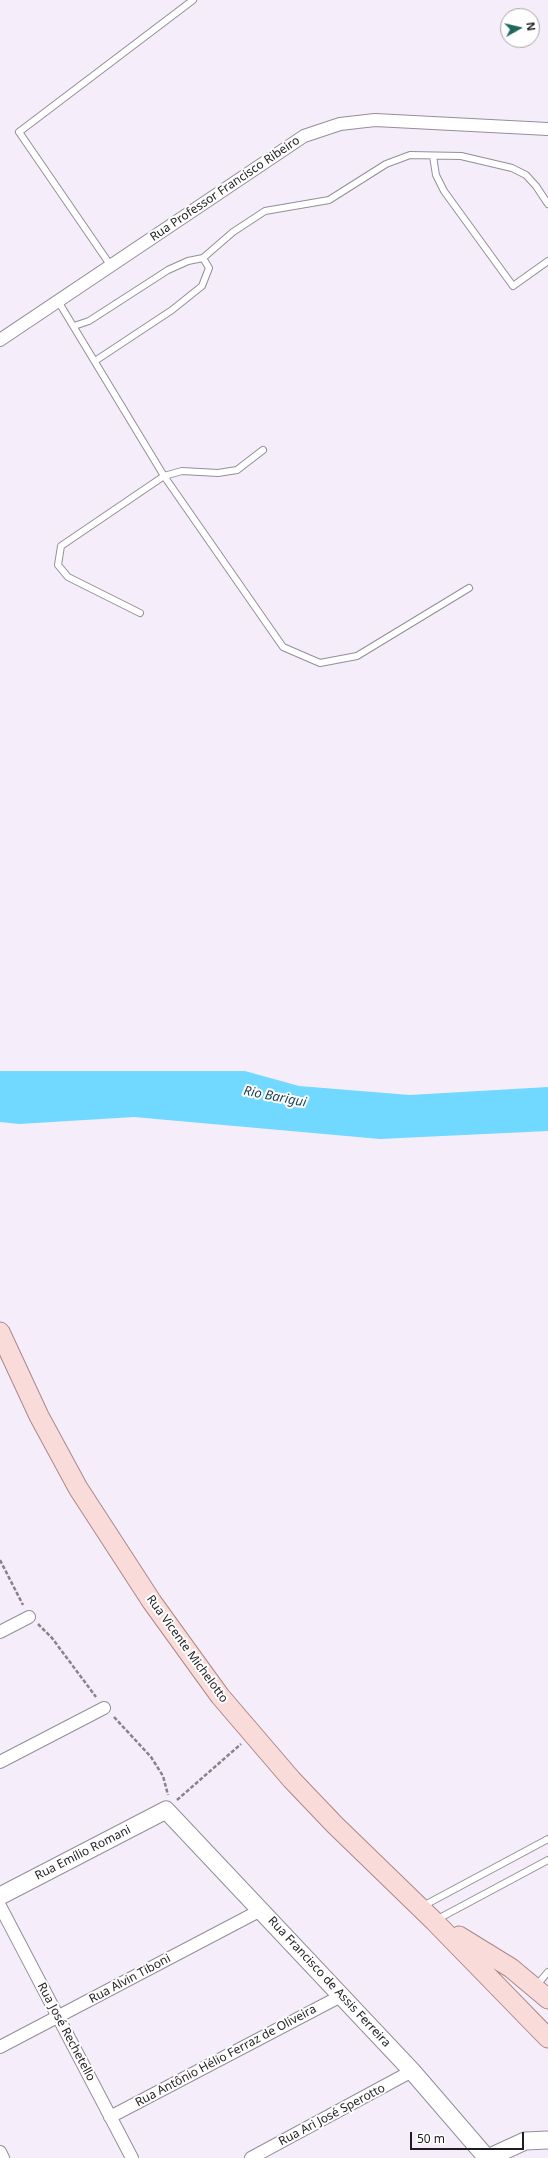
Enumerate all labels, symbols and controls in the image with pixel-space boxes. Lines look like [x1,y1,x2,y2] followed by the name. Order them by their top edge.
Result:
[500,8,540,48] north arrow
[523,21,539,32] text: N
[147,133,303,245] street label: Rua Professor Francisco Ribeiro
[242,1083,308,1111] water label: Rio Barigui
[143,1592,231,1706] street label: Rua Vicente Michelotto
[33,1823,133,1883] street label: Rua Emílio Romani
[265,1914,393,2050] street label: Rua Francisco de Assis Ferreira
[87,1951,173,2007] street label: Rua Alvin Tiboni
[34,1980,98,2084] street label: Rua José Rechetello
[133,2002,319,2110] street label: Rua Antônio Hélio Ferraz de Oliveira
[276,2081,388,2149] street label: Rua Ari José Sperotto
[412,2124,526,2150] scale bar
[417,2130,445,2147] text: 50 m

